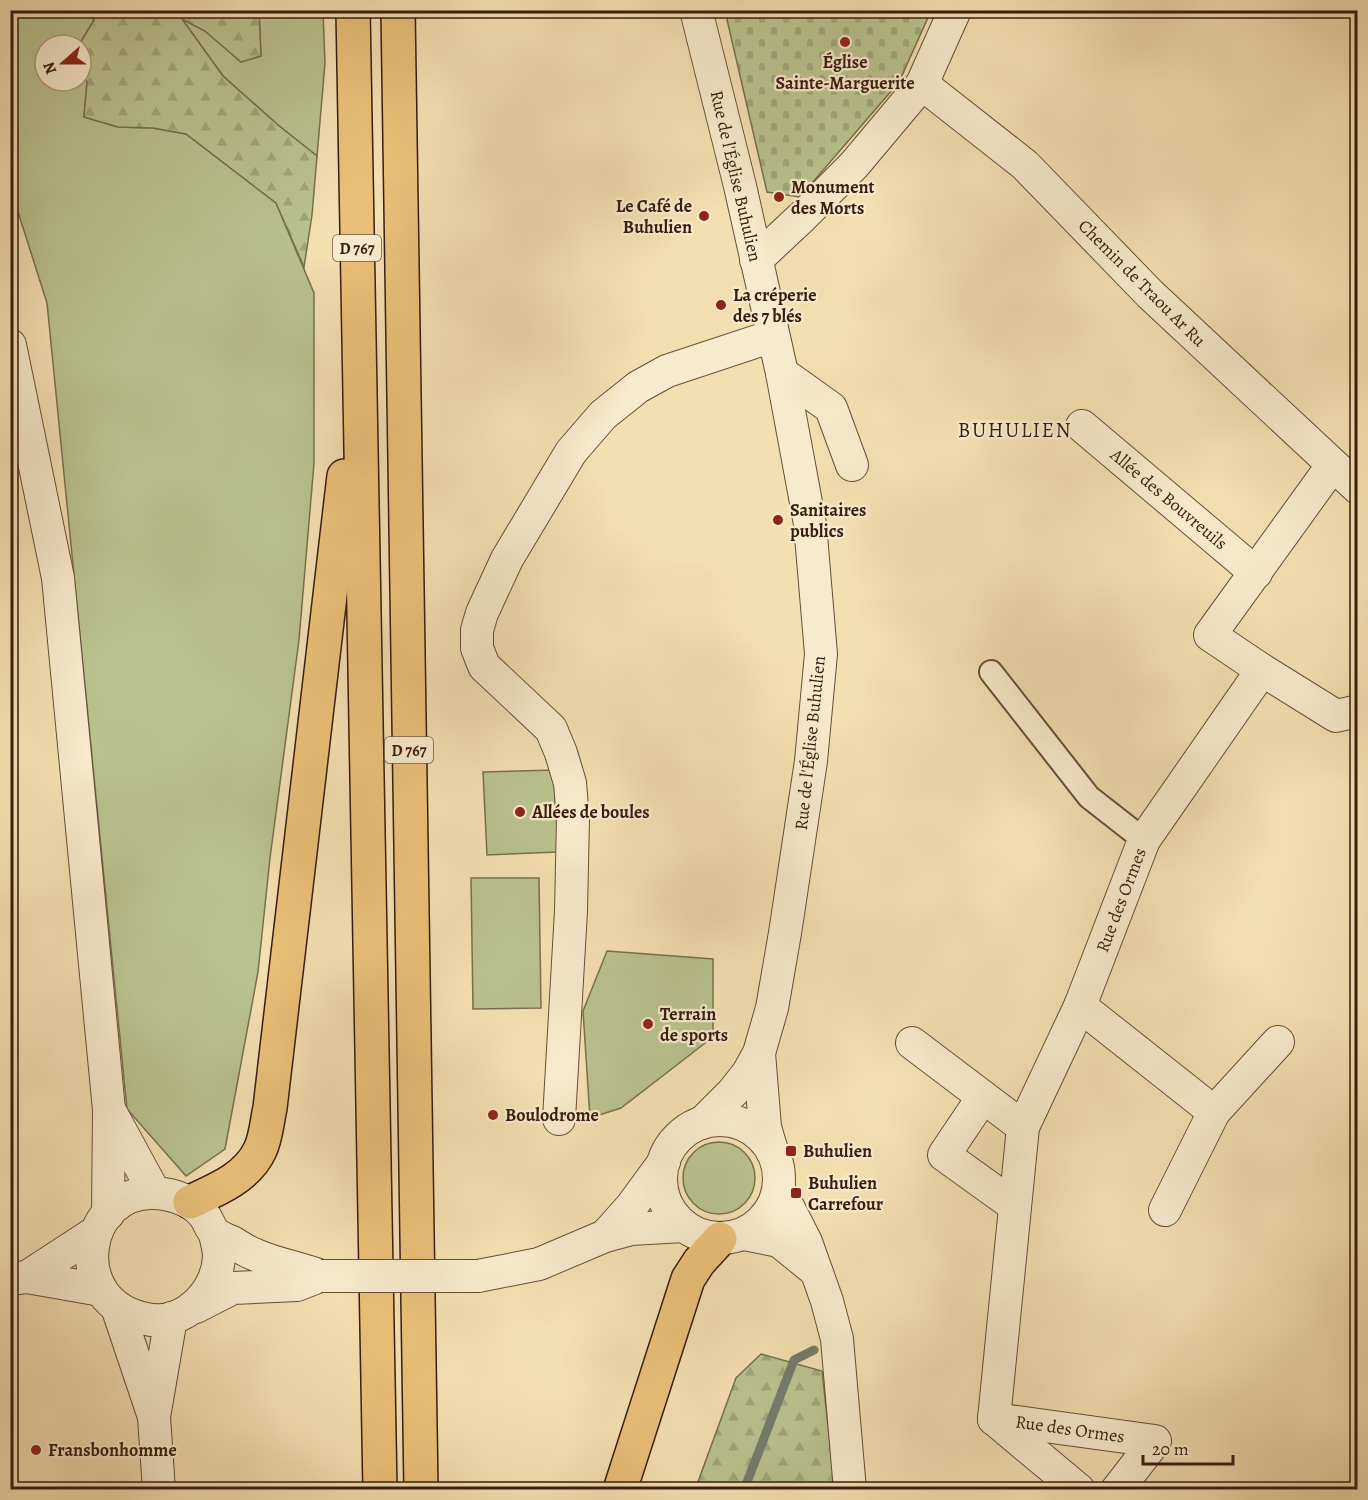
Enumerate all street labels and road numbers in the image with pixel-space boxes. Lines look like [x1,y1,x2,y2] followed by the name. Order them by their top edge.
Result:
[705,88,767,264] street label: Rue de l'Église Buhulien
[1073,214,1211,352] street label: Chemin de Traou Ar Ru
[333,235,381,261] road number: D 767
[1105,442,1233,555] street label: Allée des Bouvreuils
[789,655,831,831] street label: Rue de l'Église Buhulien
[385,737,433,763] road number: D 767
[1090,844,1152,956] street label: Rue des Ormes
[1014,1409,1126,1449] street label: Rue des Ormes

